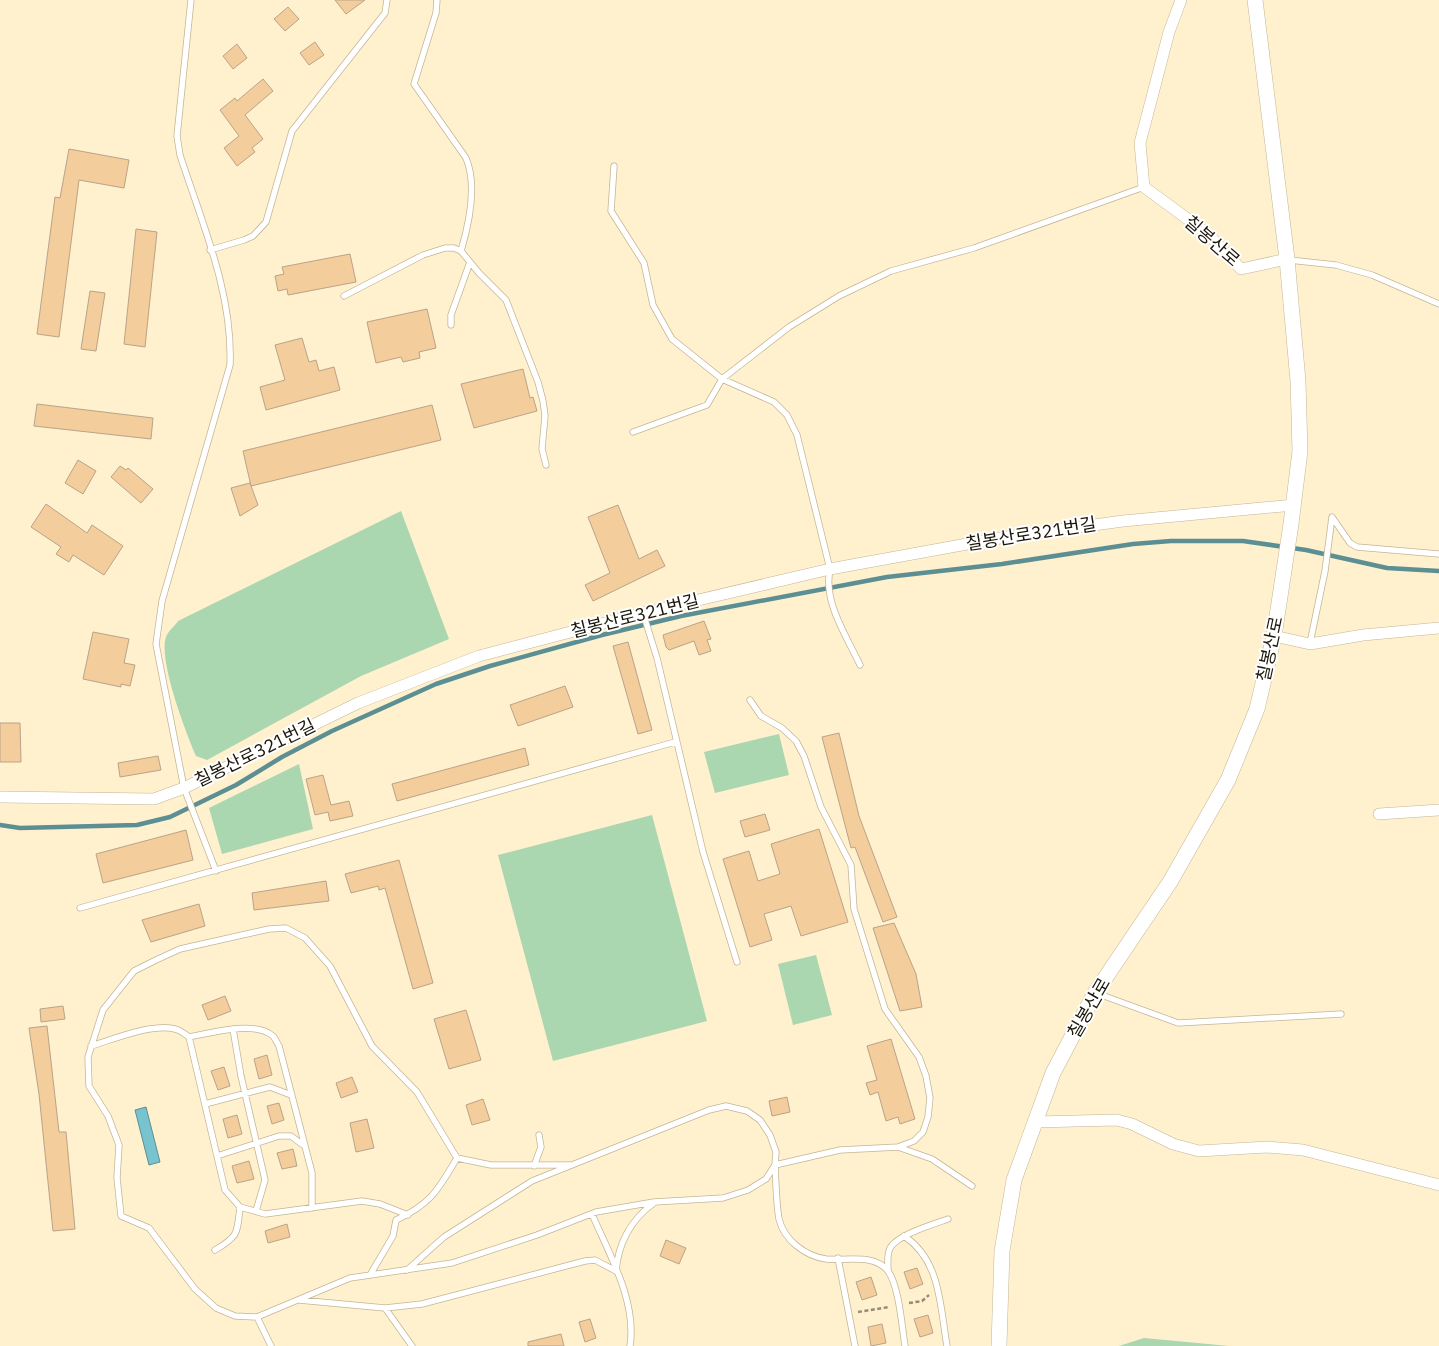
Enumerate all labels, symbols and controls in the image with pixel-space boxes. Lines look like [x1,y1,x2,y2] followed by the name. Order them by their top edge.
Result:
[1180,210,1245,271] street label: 칠봉산로
[964,512,1098,555] street label: 칠봉산로321번길
[568,588,702,643] street label: 칠봉산로321번길
[1251,614,1288,684] street label: 칠봉산로
[191,713,319,792] street label: 칠봉산로321번길
[1062,973,1115,1042] street label: 칠봉산로

